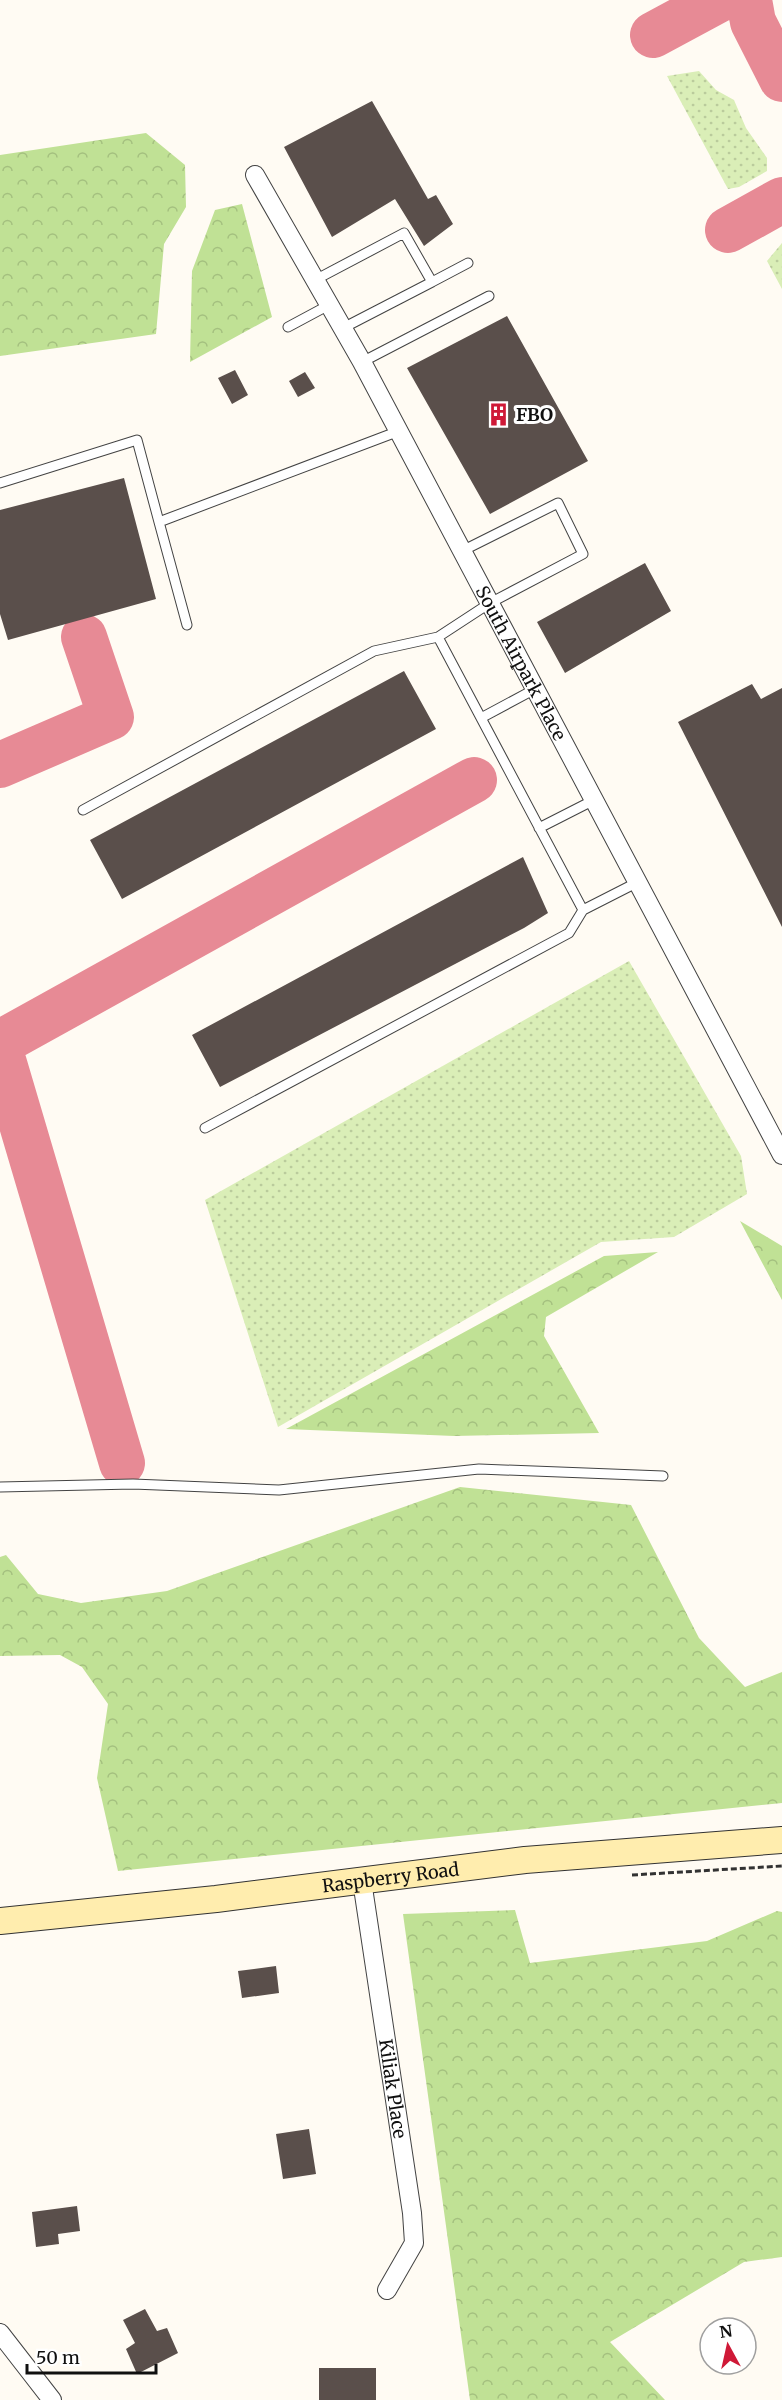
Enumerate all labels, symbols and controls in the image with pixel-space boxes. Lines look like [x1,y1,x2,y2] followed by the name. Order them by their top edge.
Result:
[485,401,511,427] building icon: FBO
[516,403,553,426] place label: FBO
[471,582,572,744] street label: South Airpark Place
[321,1857,460,1897] street label: Raspberry Road
[374,2037,412,2140] street label: Kiliak Place
[698,2316,758,2376] north arrow
[718,2320,734,2342] text: N
[27,2337,156,2375] scale bar
[36,2346,80,2369] text: 50 m

